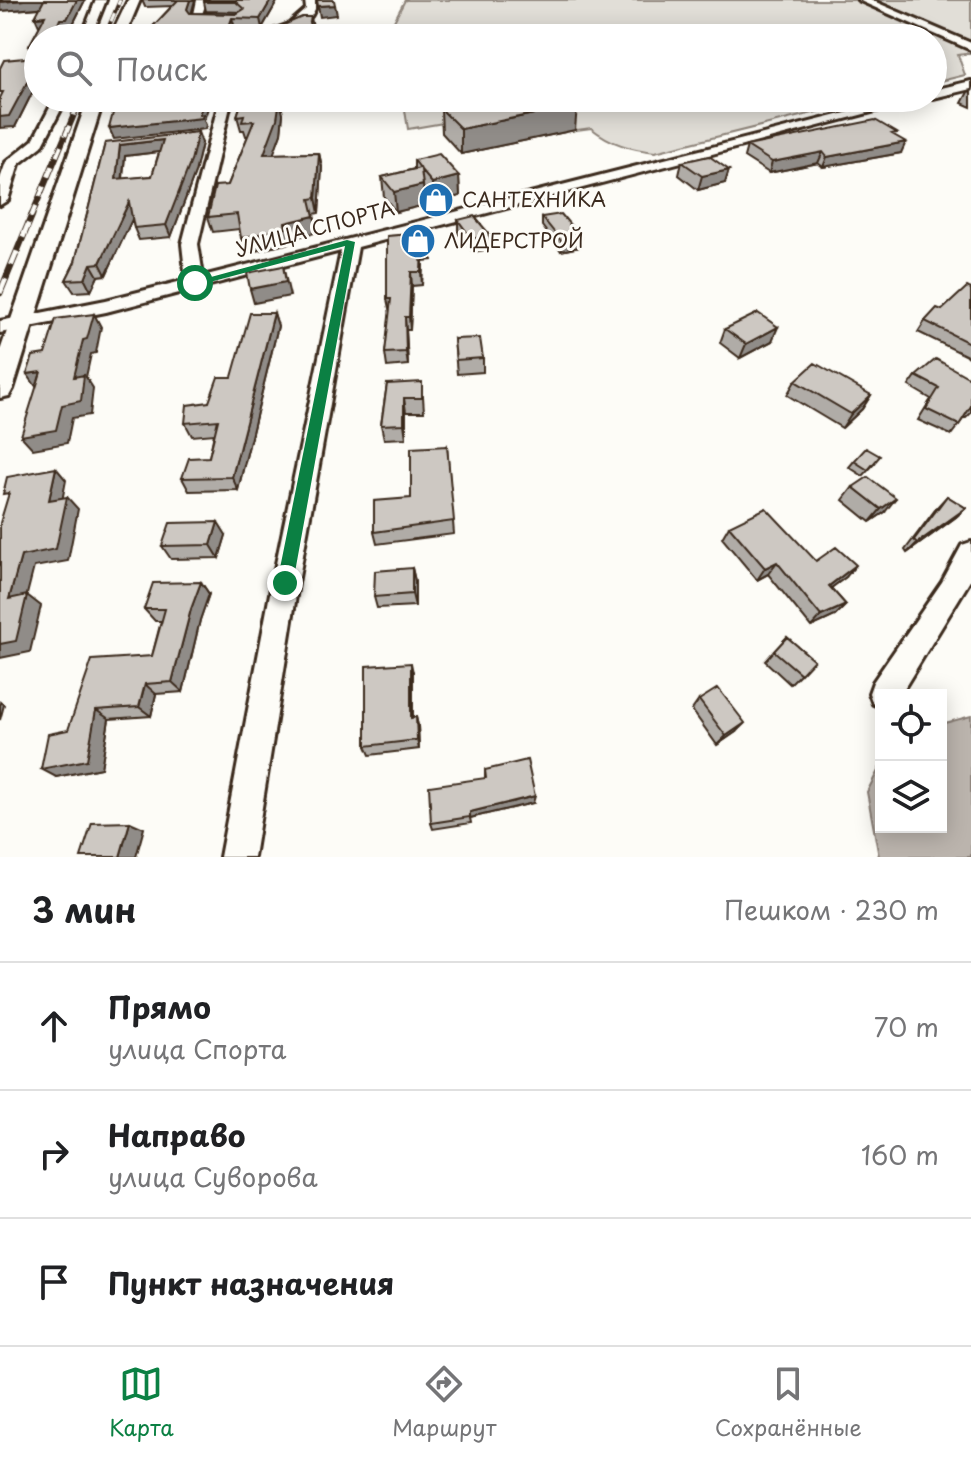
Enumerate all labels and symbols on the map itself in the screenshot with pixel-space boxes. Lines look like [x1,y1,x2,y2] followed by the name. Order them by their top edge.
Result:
[417,181,455,219] shop icon: САНТЕХНИКА
[462,184,606,214] place label: САНТЕХНИКА
[232,192,398,264] street label: УЛИЦА СПОРТА
[399,222,437,260] shop icon: ЛИДЕРСТРОЙ
[444,225,584,255] place label: ЛИДЕРСТРОЙ
[177,265,213,301] route start
[267,565,303,601] route end

